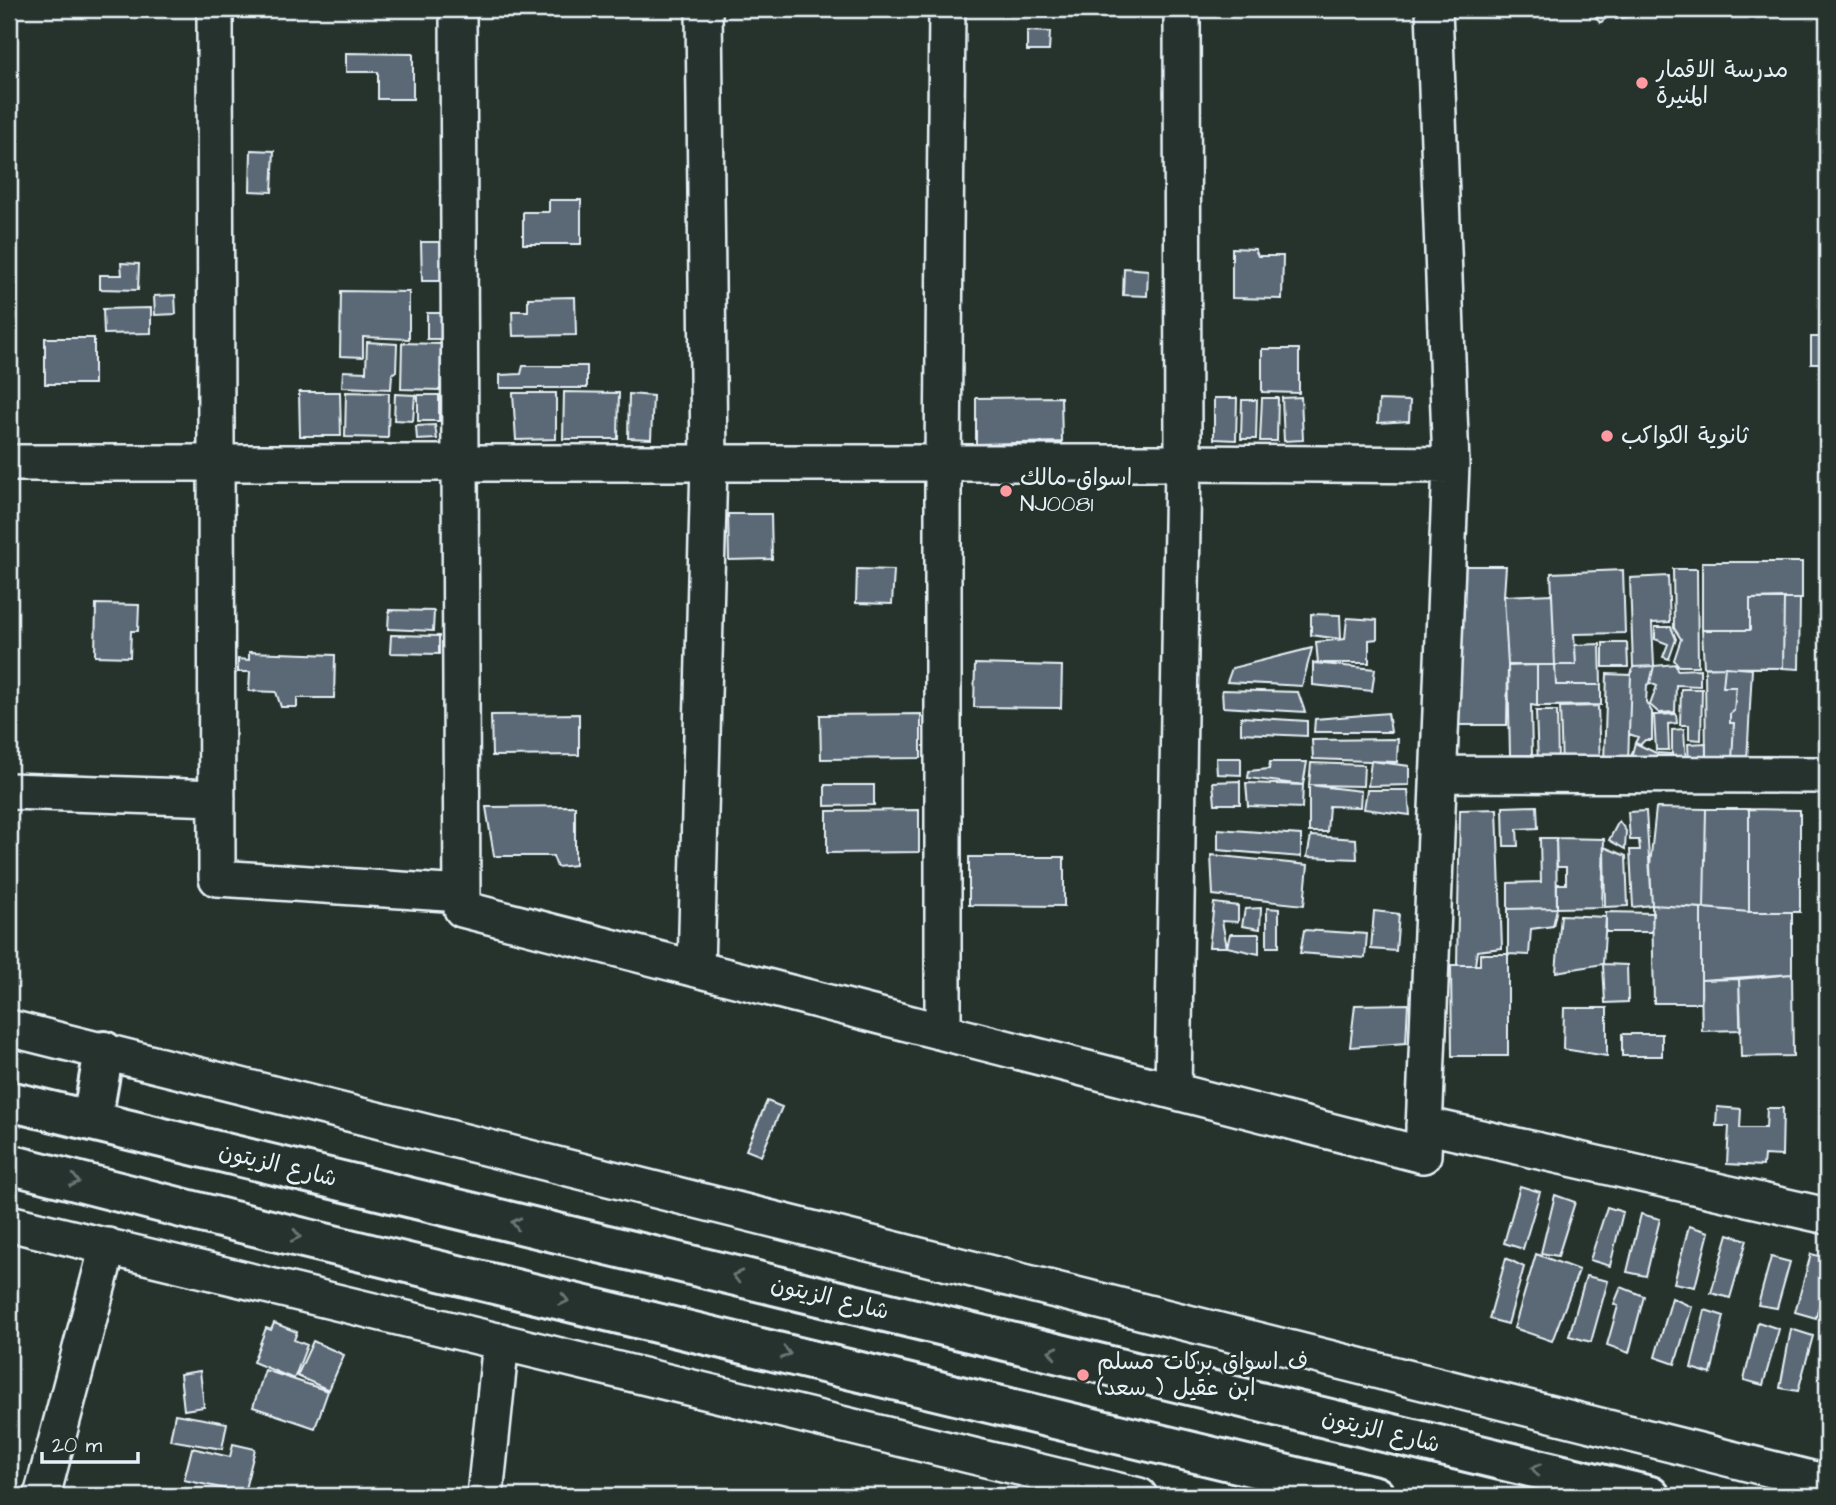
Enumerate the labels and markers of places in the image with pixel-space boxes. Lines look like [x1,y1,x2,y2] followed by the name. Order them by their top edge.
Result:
[1655,54,1788,112] place label: مدرسة الاقمار المنيرة
[1634,75,1650,91] marker: مدرسة الاقمار المنيرة
[1621,420,1750,452] place label: ثانوية الكواكب
[1599,428,1615,444] marker: ثانوية الكواكب
[1020,462,1132,520] place label: اسواق مالك NJ0081
[998,483,1014,499] marker: اسواق مالك NJ0081
[1097,1346,1308,1404] place label: ف اسواق بركات مسلم ابن عقيل ( سعد)
[1075,1367,1091,1383] marker: ف اسواق بركات مسلم ابن عقيل ( سعد)

